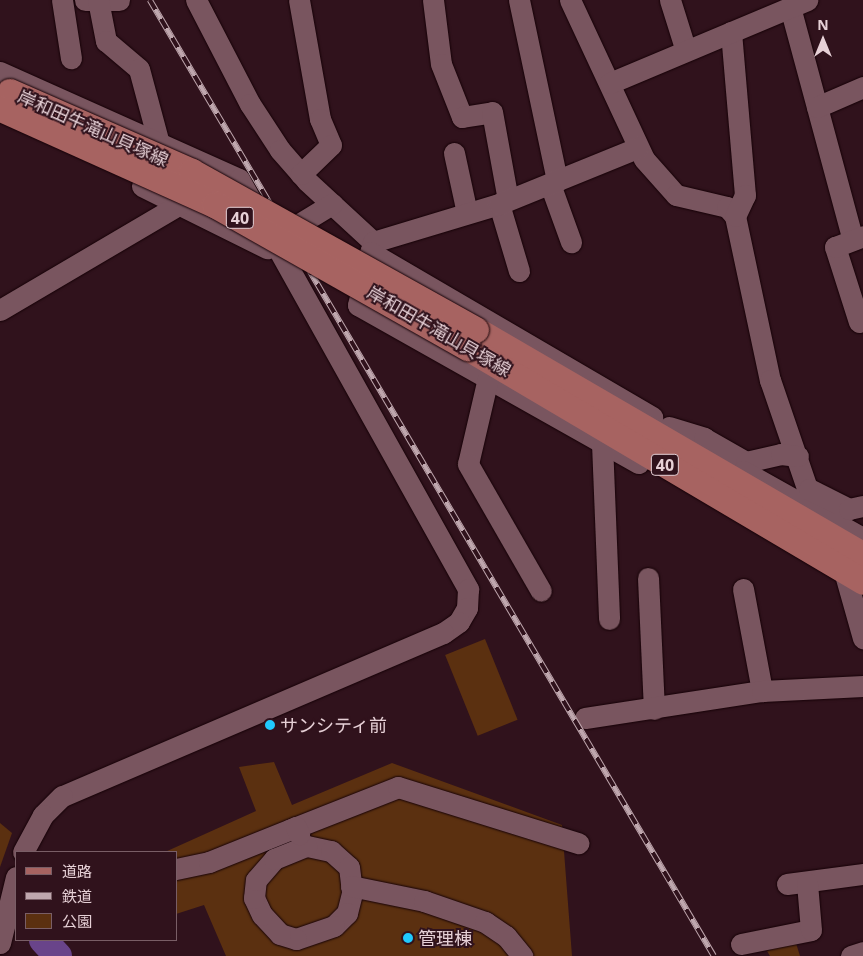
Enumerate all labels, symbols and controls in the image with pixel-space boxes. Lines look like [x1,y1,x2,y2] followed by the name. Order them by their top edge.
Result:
[798,15,848,65] north arrow
[817,15,829,34] text: N
[15,85,171,171] street label: 岸和田牛滝山貝塚線
[225,204,255,232] road number: 40
[363,281,515,381] street label: 岸和田牛滝山貝塚線
[650,452,680,478] road number: 40
[280,714,388,736] place label: サンシティ前
[264,719,276,731] marker: サンシティ前
[15,851,178,941] legend
[62,861,92,881] text: 道路
[62,886,92,906] text: 鉄道
[62,911,92,931] text: 公園
[418,927,472,949] place label: 管理棟
[402,932,414,944] marker: 管理棟

